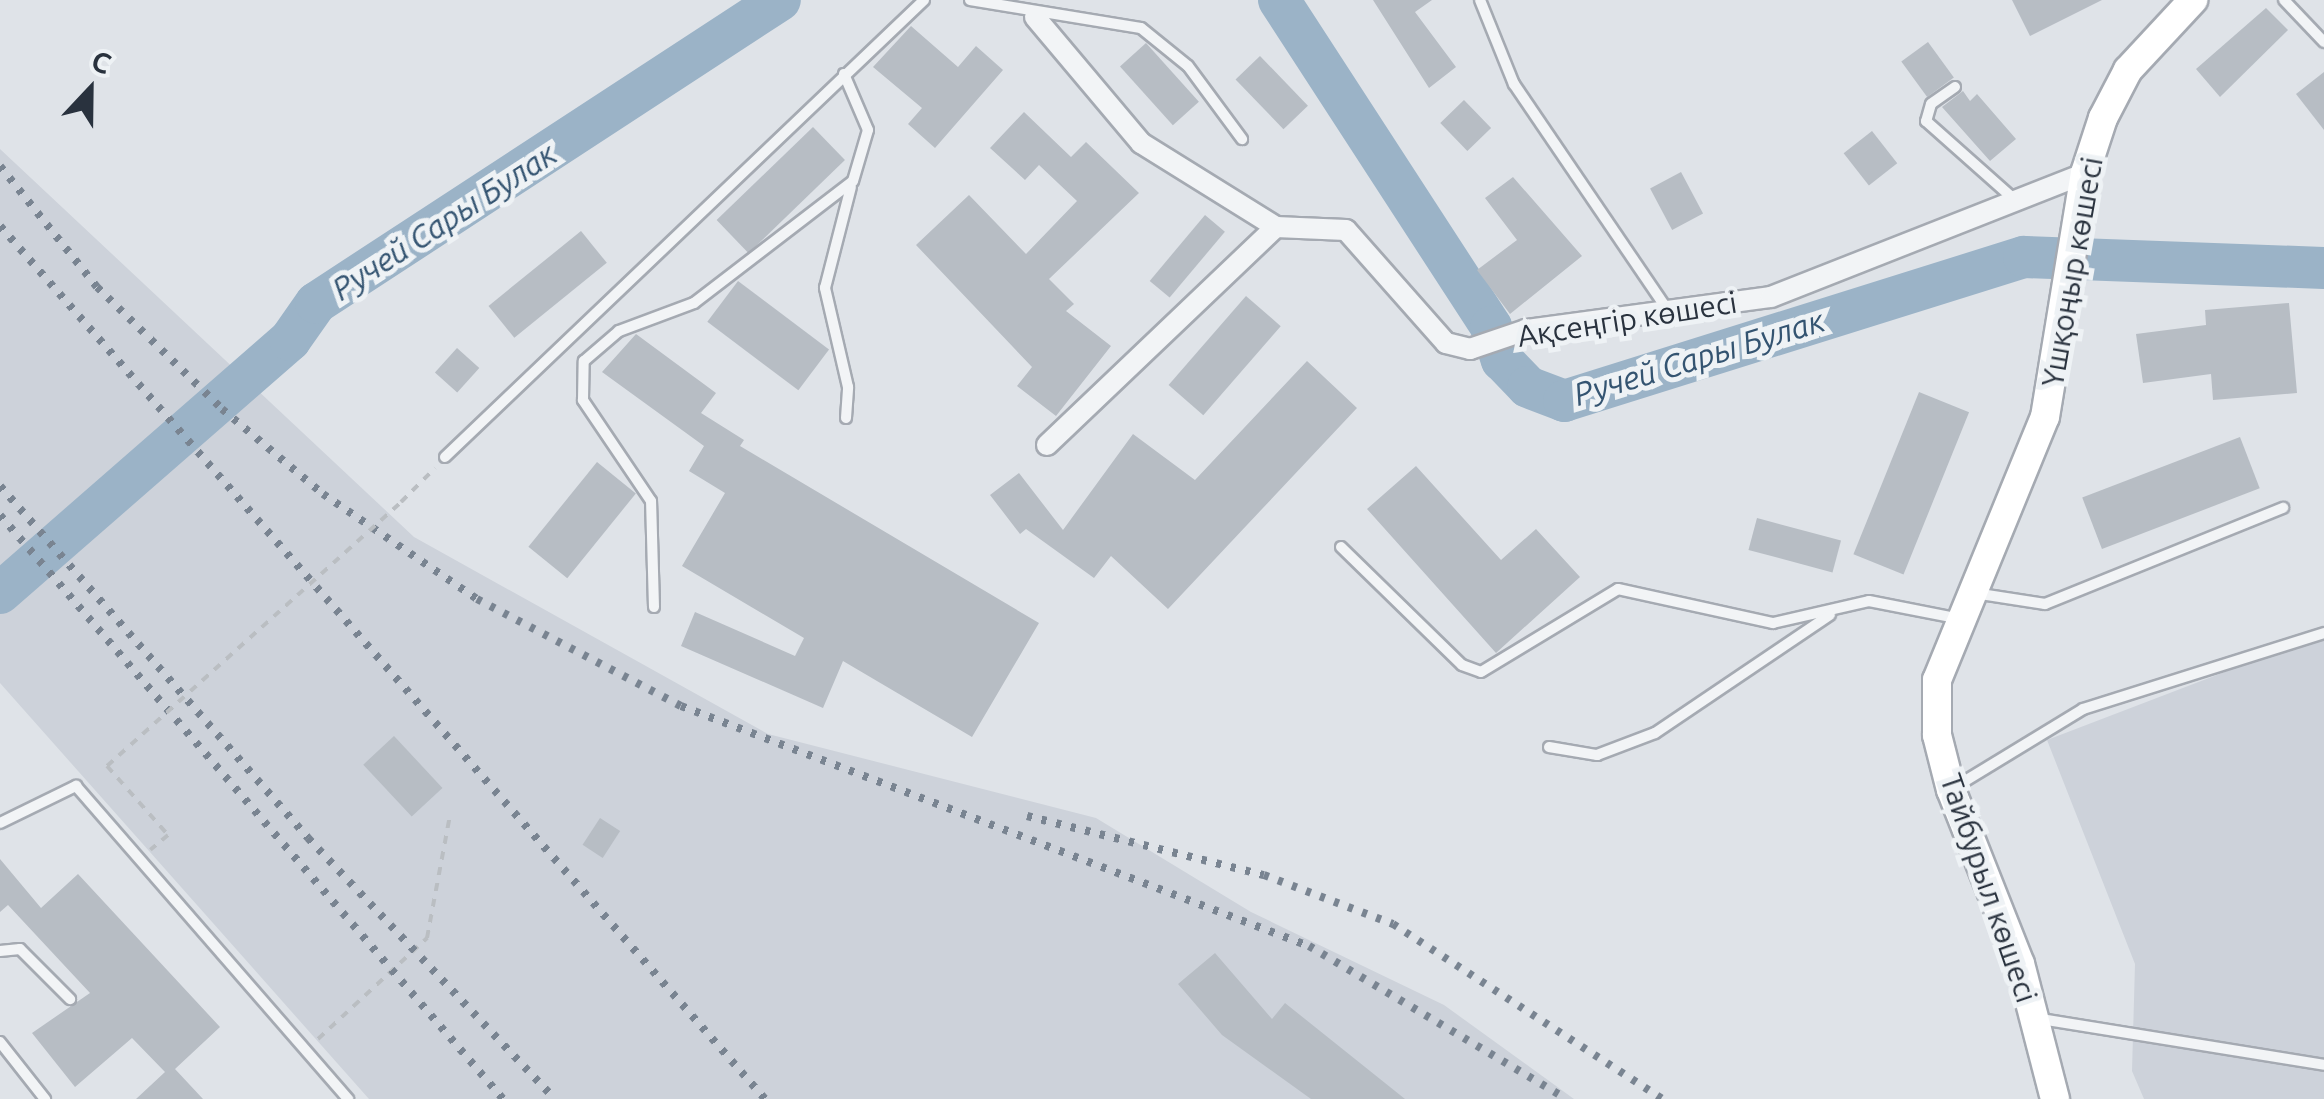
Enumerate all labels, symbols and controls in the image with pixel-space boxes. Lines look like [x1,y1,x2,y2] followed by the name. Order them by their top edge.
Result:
[40,40,140,140] north arrow
[87,44,116,79] text: С
[324,134,564,308] water label: Ручей Сары Булак
[2034,154,2110,390] street label: Үшқоңыр көшесі
[1515,284,1739,354] street label: Ақсеңгір көшесі
[1569,301,1829,413] water label: Ручей Сары Булак
[1933,769,2045,1007] street label: Тайбурыл көшесі

